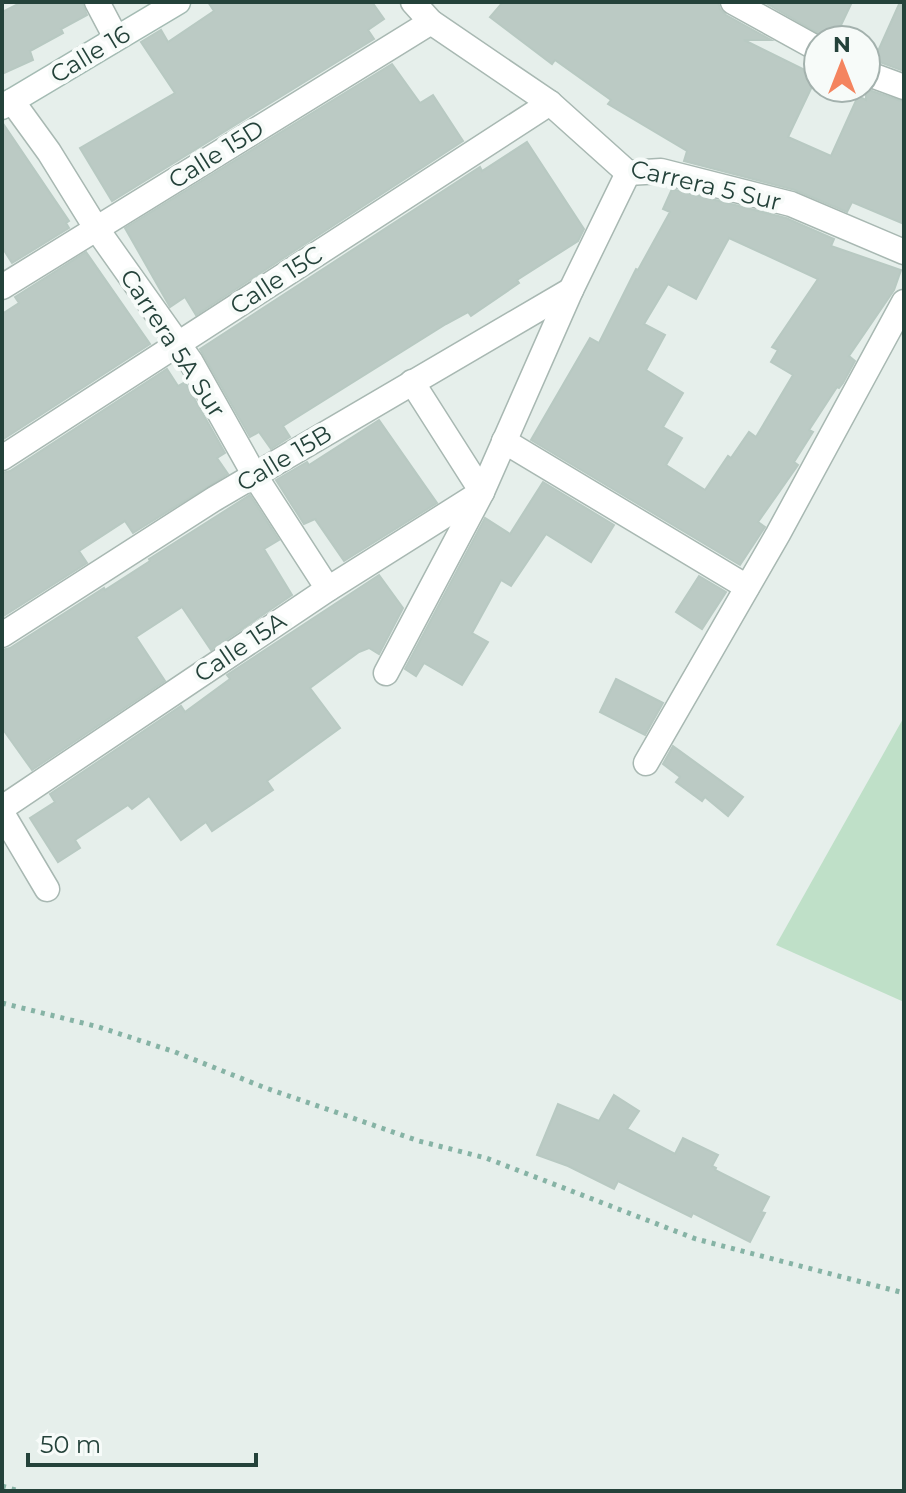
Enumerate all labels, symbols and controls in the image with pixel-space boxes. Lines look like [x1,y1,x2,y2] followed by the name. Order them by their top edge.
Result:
[45,19,135,89] street label: Calle 16
[802,24,882,104] north arrow
[833,31,851,58] text: N
[163,113,269,195] street label: Calle 15D
[628,154,784,216] street label: Carrera 5 Sur
[225,240,327,320] street label: Calle 15C
[114,263,232,423] street label: Carrera 5A Sur
[232,419,336,497] street label: Calle 15B
[189,605,292,688] street label: Calle 15A
[28,1417,256,1467] scale bar
[40,1430,101,1459] text: 50 m

